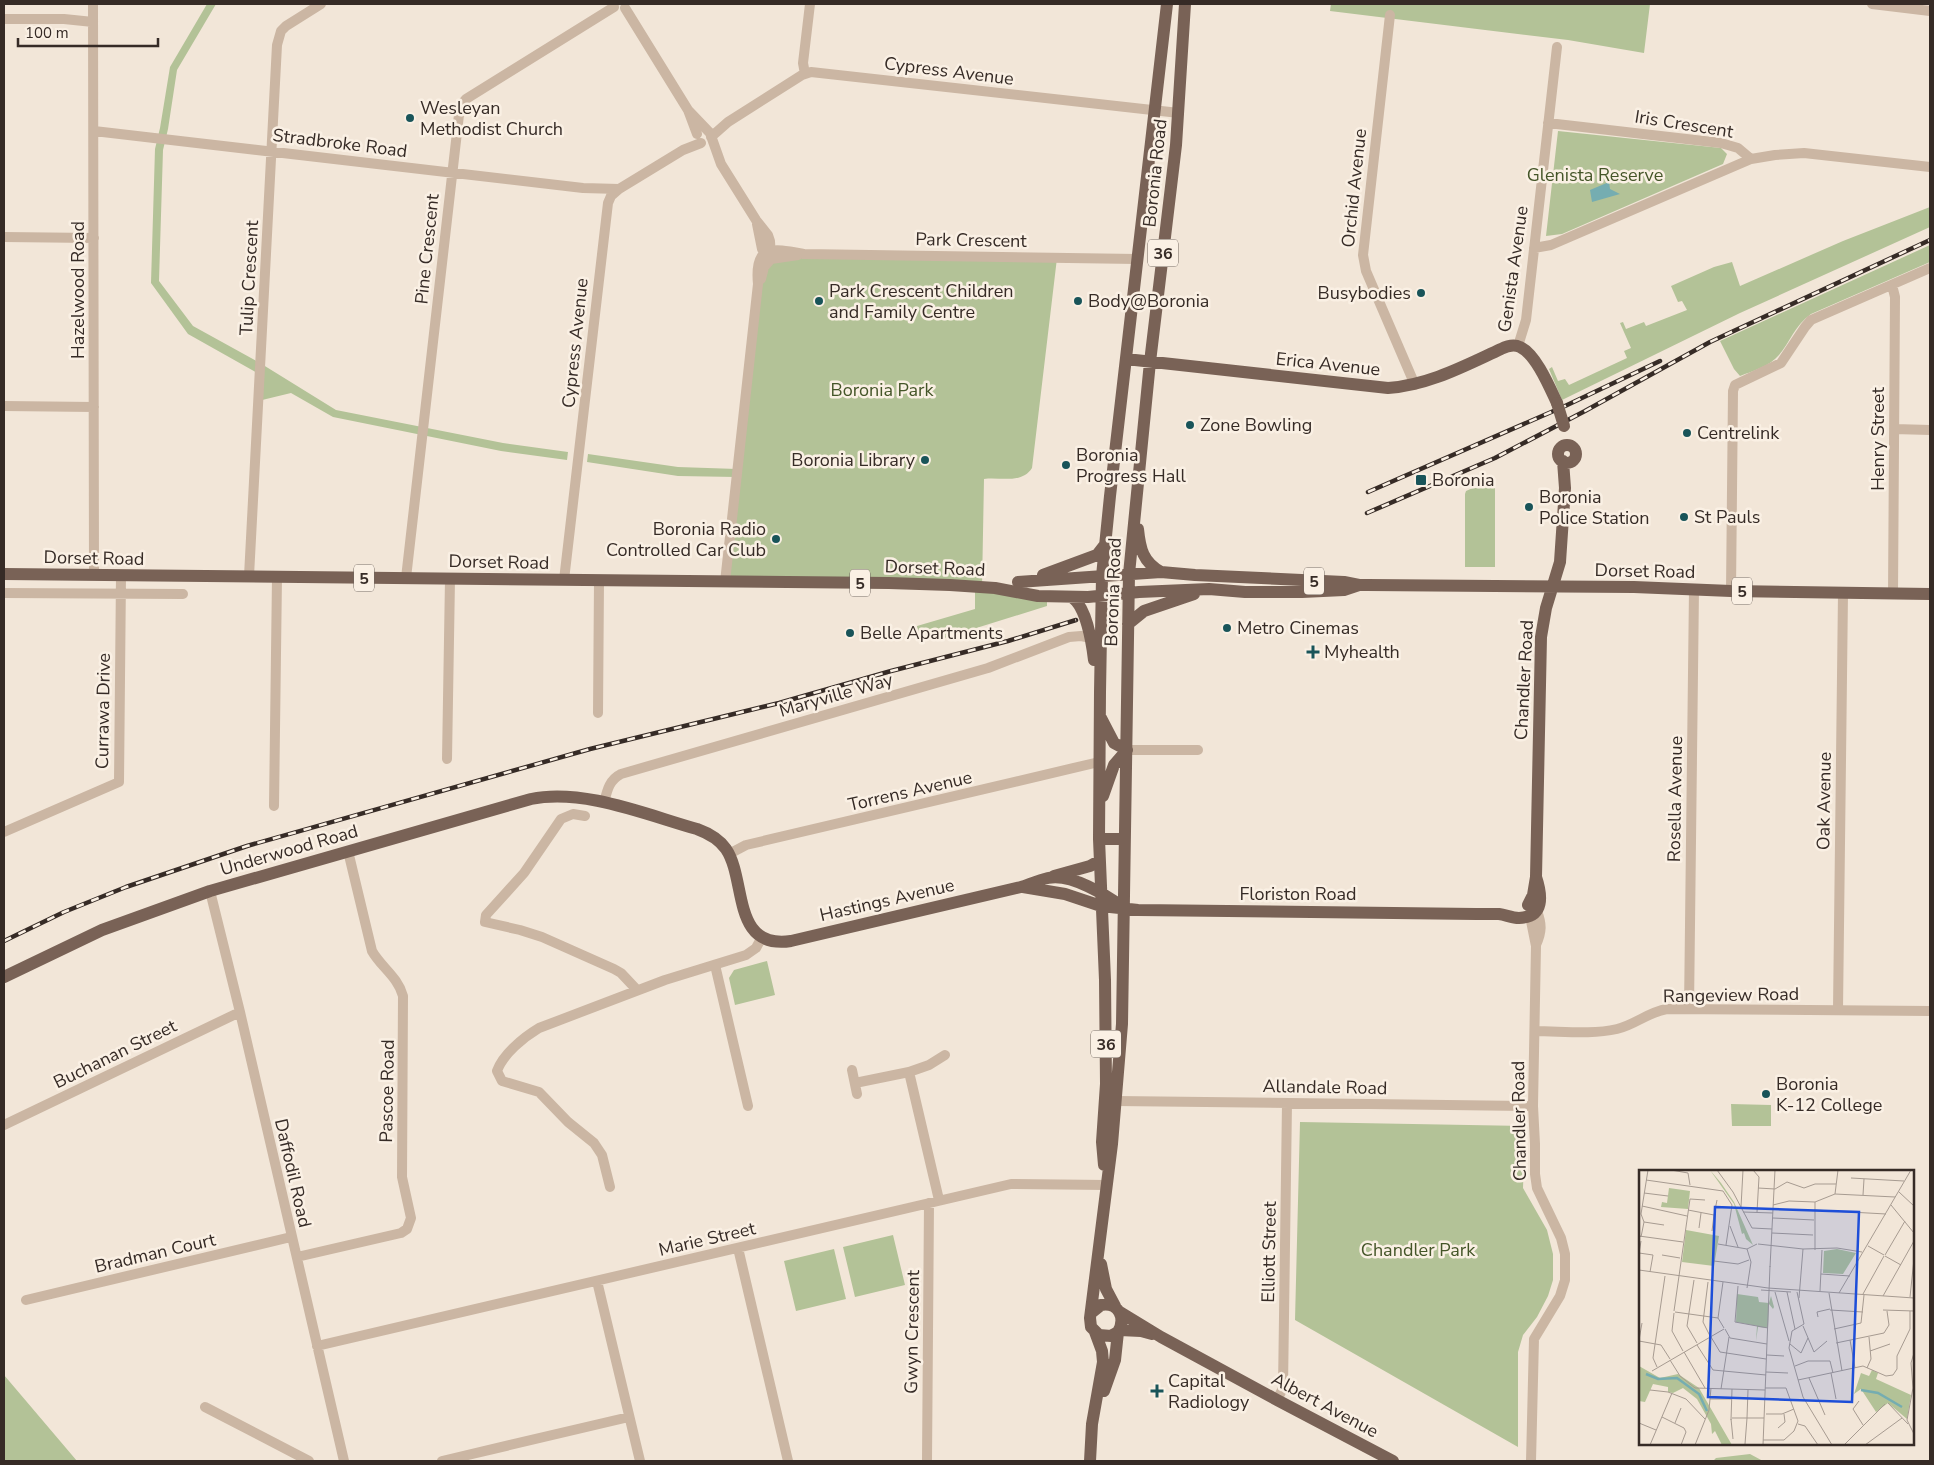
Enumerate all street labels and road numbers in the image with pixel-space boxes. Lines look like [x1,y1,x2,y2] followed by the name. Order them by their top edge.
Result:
[883,51,1015,91] street label: Cypress Avenue
[1633,104,1736,144] street label: Iris Crescent
[1137,118,1173,228] street label: Boronia Road
[271,123,409,163] street label: Stradbroke Road
[1336,127,1372,249] street label: Orchid Avenue
[409,192,445,305] street label: Pine Crescent
[1492,204,1534,334] street label: Genista Avenue
[234,219,264,336] street label: Tulip Crescent
[66,221,90,359] street label: Hazelwood Road
[915,227,1028,253] street label: Park Crescent
[1148,240,1178,266] road number: 36
[556,277,594,409] street label: Cypress Avenue
[1275,347,1381,381] street label: Erica Avenue
[1866,387,1890,491] street label: Henry Street
[1099,537,1127,647] street label: Boronia Road
[43,545,145,571] street label: Dorset Road
[448,549,550,575] street label: Dorset Road
[884,554,986,582] street label: Dorset Road
[1594,558,1696,584] street label: Dorset Road
[354,564,374,592] road number: 5
[1304,568,1324,594] road number: 5
[850,570,870,596] road number: 5
[1732,578,1752,604] road number: 5
[1509,619,1539,741] street label: Chandler Road
[90,653,116,769] street label: Currawa Drive
[776,667,896,723] street label: Maryville Way
[1662,736,1688,862] street label: Rosella Avenue
[1811,752,1837,850] street label: Oak Avenue
[846,765,974,817] street label: Torrens Avenue
[217,819,361,881] street label: Underwood Road
[817,873,957,927] street label: Hastings Avenue
[1239,882,1357,906] street label: Floriston Road
[1663,982,1799,1008] street label: Rangeview Road
[49,1014,181,1094] street label: Buchanan Street
[1091,1030,1121,1058] road number: 36
[374,1039,400,1143] street label: Pascoe Road
[1506,1061,1532,1181] street label: Chandler Road
[1262,1074,1388,1100] street label: Allandale Road
[269,1116,317,1230] street label: Daffodil Road
[1256,1200,1282,1303] street label: Elliott Street
[656,1216,759,1262] street label: Marie Street
[92,1227,218,1279] street label: Bradman Court
[899,1269,925,1394] street label: Gwyn Crescent
[1267,1367,1383,1443] street label: Albert Avenue

